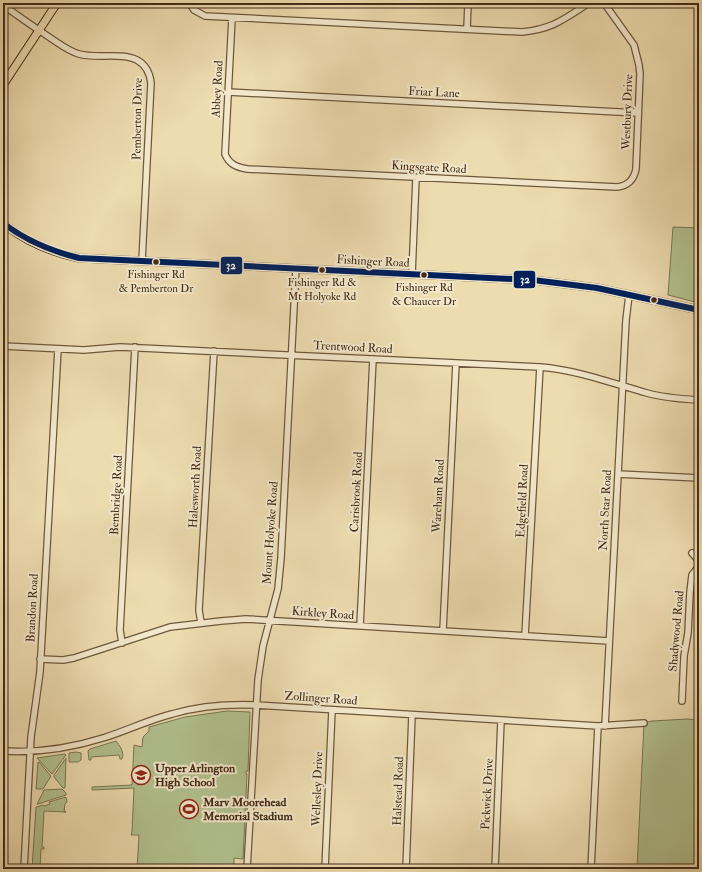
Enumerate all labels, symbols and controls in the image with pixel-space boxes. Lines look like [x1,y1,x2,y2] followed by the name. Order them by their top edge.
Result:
[208,60,226,119] street label: Abbey Road
[619,74,636,151] street label: Westbury Drive
[129,78,146,160] street label: Pemberton Drive
[408,84,460,101] street label: Friar Lane
[391,158,467,177] street label: Kingsgate Road
[336,252,410,271] street label: Fishinger Road
[220,256,243,275] line badge: 32
[151,257,161,267] marker: Fishinger Rd & Pemberton Dr
[226,259,236,272] text: 32
[317,265,327,275] marker: Fishinger Rd & Mt Holyoke Rd
[119,268,194,295] place label: Fishinger Rd & Pemberton Dr
[419,270,429,280] marker: Fishinger Rd & Chaucer Dr
[513,270,536,289] line badge: 32
[520,273,530,286] text: 32
[288,276,357,304] place label: Fishinger Rd & Mt Holyoke Rd
[392,281,457,308] place label: Fishinger Rd & Chaucer Dr
[649,295,659,305] unlabelled marker
[313,338,393,357] street label: Trentwood Road
[186,445,205,529] street label: Halesworth Road
[347,451,366,533] street label: Carisbrook Road
[107,455,126,535] street label: Bembridge Road
[429,459,448,534] street label: Wareham Road
[513,464,532,538] street label: Edgefield Road
[596,469,615,551] street label: North Star Road
[259,481,282,585] street label: Mount Holyoke Road
[23,573,42,643] street label: Brandon Road
[665,590,688,672] street label: Shadywood Road
[291,604,355,623] street label: Kirkley Road
[284,688,358,709] street label: Zollinger Road
[309,751,326,828] street label: Wellesley Drive
[390,756,407,826] street label: Halstead Road
[478,758,497,830] street label: Pickwick Drive
[155,761,236,790] place label: Upper Arlington High School
[130,764,152,786] school or university icon: Upper Arlington High School
[202,795,293,824] place label: Marv Moorehead Memorial Stadium
[178,798,200,820] sports icon: Marv Moorehead Memorial Stadium

